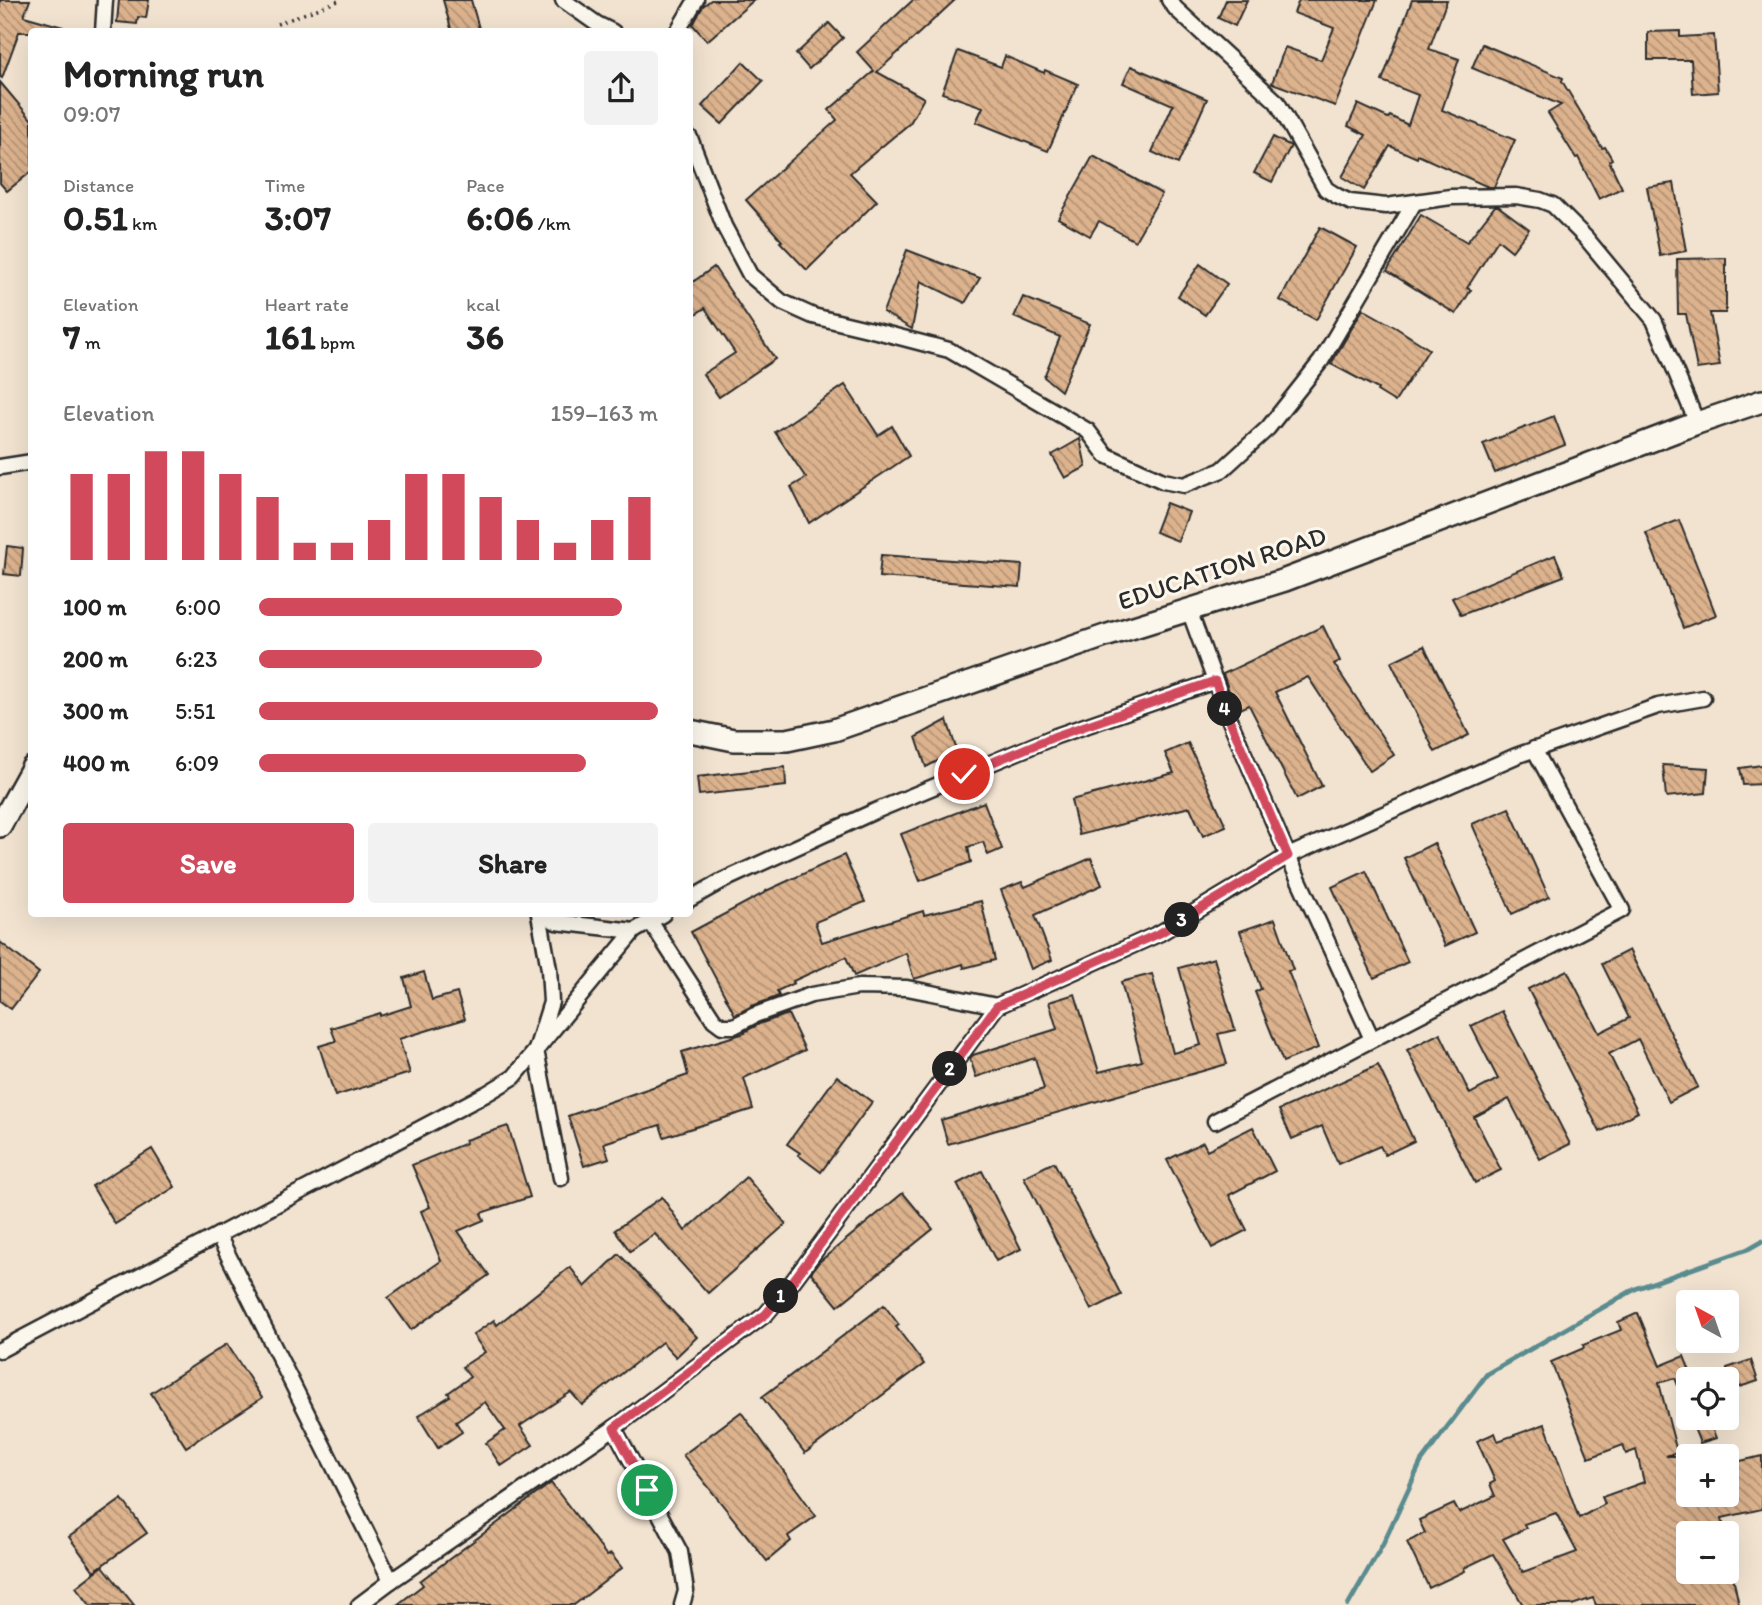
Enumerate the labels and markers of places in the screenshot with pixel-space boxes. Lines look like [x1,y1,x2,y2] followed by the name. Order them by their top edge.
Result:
[1208,692,1242,726] pin: 4
[934,744,994,804] pin
[1164,902,1200,937] pin: 3
[932,1052,968,1086] pin: 2
[764,1278,798,1314] pin: 1
[617,1460,677,1520] pin

